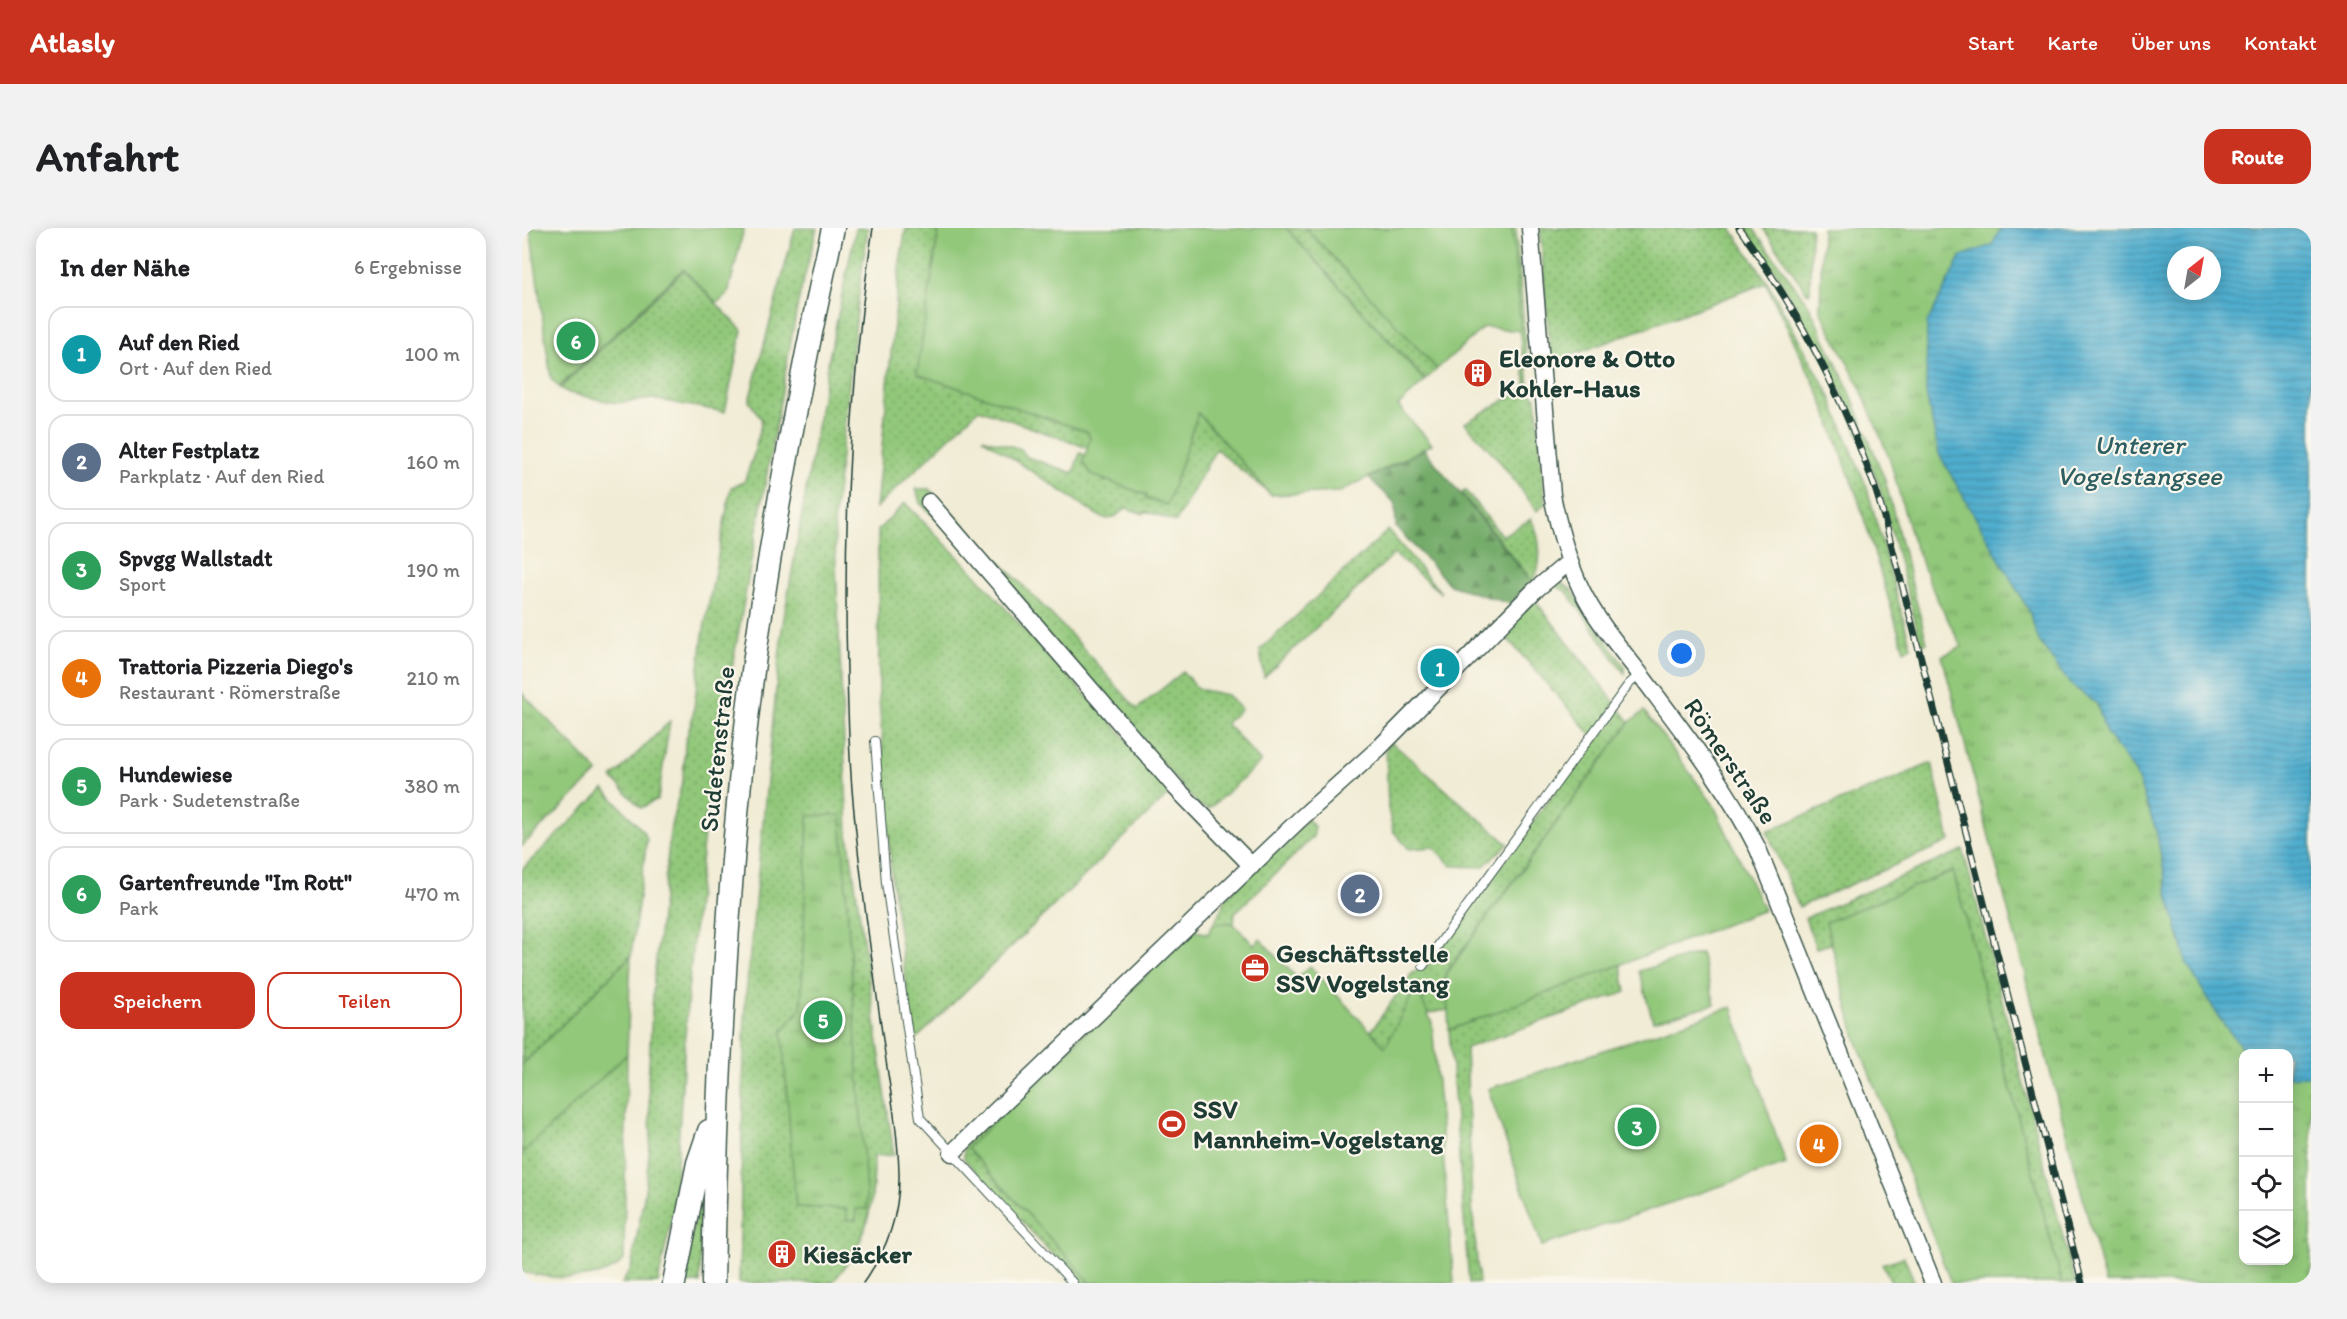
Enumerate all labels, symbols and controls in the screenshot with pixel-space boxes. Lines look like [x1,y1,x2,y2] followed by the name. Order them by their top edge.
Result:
[30,25,115,59] text: Atlasly
[1968,30,2014,55] text: Start
[2047,30,2098,55] text: Karte
[2131,30,2211,55] text: Über uns
[2244,30,2317,55] text: Kontakt
[2204,129,2311,184] button: Route
[36,131,179,182] text: Anfahrt
[2167,246,2221,300] north arrow
[60,251,190,283] text: In der Nähe
[354,255,462,279] text: 6 Ergebnisse
[556,318,596,364] pin: 6
[119,329,239,356] text: Auf den Ried
[77,342,86,366] text: 1
[405,342,460,366] text: 100 m
[1499,342,1675,404] place label: Eleonore & Otto Kohler-Haus
[119,356,272,380] text: Ort · Auf den Ried
[1462,357,1494,389] building icon: Eleonore & Otto Kohler-Haus
[2056,428,2223,492] water label: Unterer Vogelstangsee
[119,437,259,464] text: Alter Festplatz
[76,450,87,474] text: 2
[407,450,460,474] text: 160 m
[119,464,324,488] text: Parkplatz · Auf den Ried
[119,545,273,572] text: Spvgg Wallstadt
[76,558,87,582] text: 3
[407,558,460,582] text: 190 m
[119,572,166,596] text: Sport
[1667,639,1696,668] your location
[1420,646,1460,690] pin: 1
[119,653,353,680] text: Trattoria Pizzeria Diego's
[692,665,742,833] street label: Sudetenstraße
[75,666,88,690] text: 4
[407,666,460,690] text: 210 m
[119,680,341,704] text: Restaurant · Römerstraße
[1677,692,1785,830] street label: Römerstraße
[119,761,232,788] text: Hundewiese
[76,774,87,798] text: 5
[405,774,460,798] text: 380 m
[119,788,300,812] text: Park · Sudetenstraße
[119,869,352,896] text: Gartenfreunde "Im Rott"
[1340,872,1380,916] pin: 2
[76,882,87,906] text: 6
[404,882,460,906] text: 470 m
[119,896,158,920] text: Park
[1276,937,1450,999] place label: Geschäftsstelle SSV Vogelstang
[1239,952,1271,984] office icon: Geschäftsstelle SSV Vogelstang
[60,972,255,1029] button: Speichern
[267,972,462,1029] button: Teilen
[804,998,842,1042] pin: 5
[2239,1049,2293,1265] map controls
[2239,1049,2293,1103] button: +
[1193,1093,1445,1155] place label: SSV Mannheim-Vogelstang
[2239,1103,2293,1157] button: −
[1618,1104,1656,1150] pin: 3
[1156,1108,1188,1140] sports icon: SSV Mannheim-Vogelstang
[1800,1122,1838,1166] pin: 4
[2239,1157,2293,1211] button: locate
[2239,1211,2293,1265] button: layers
[766,1238,798,1270] building icon: Kiesäcker
[803,1238,913,1270] place label: Kiesäcker

